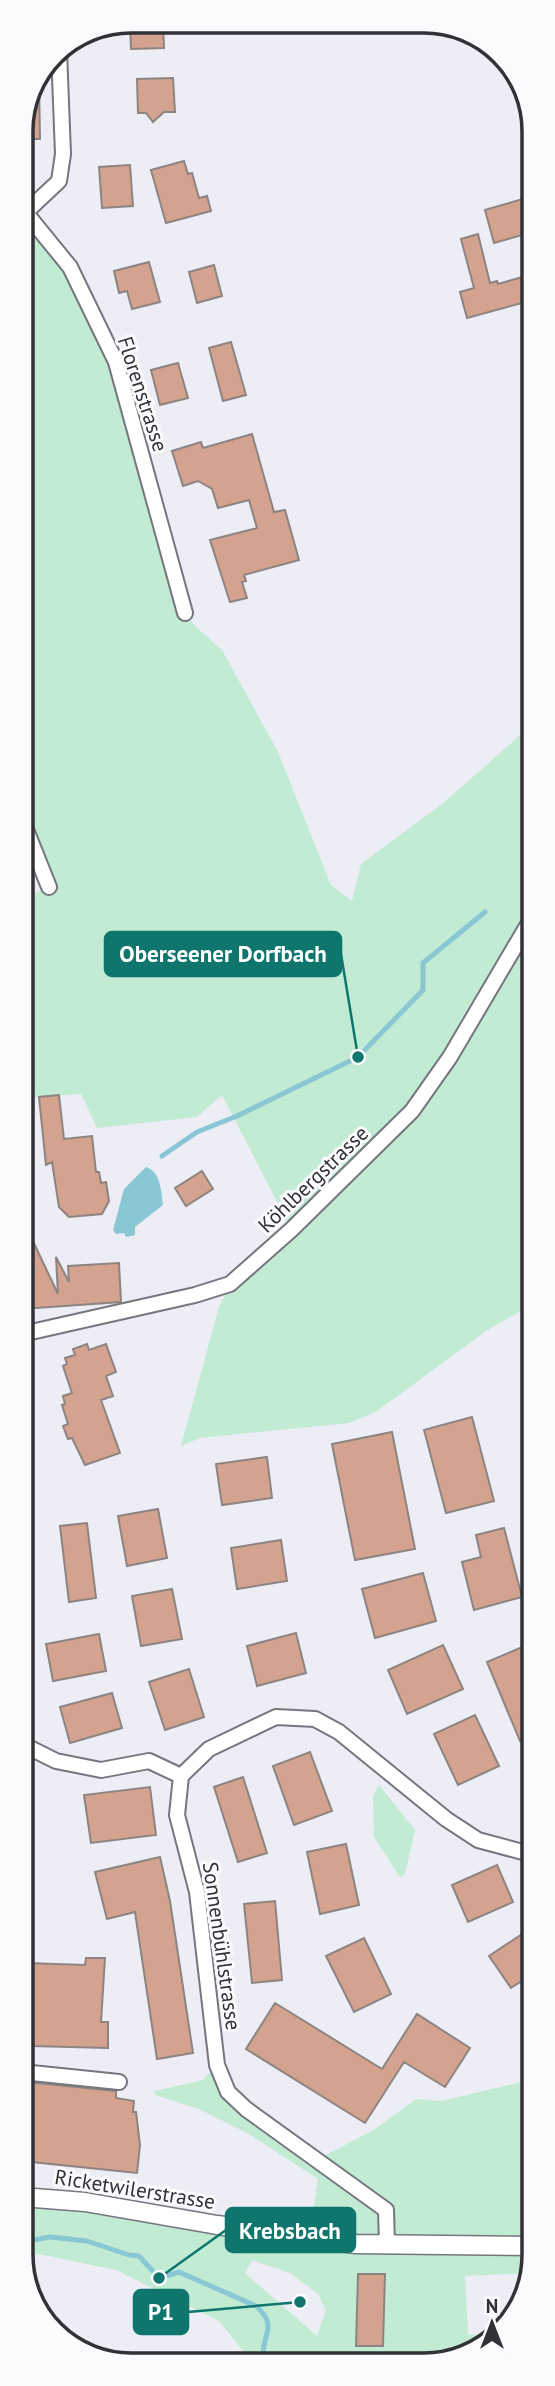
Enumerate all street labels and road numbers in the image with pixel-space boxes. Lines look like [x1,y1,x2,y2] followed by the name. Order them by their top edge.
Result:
[112,333,174,455] street label: Florenstrasse
[252,1120,374,1238] street label: Köhlbergstrasse
[197,1860,247,2032] street label: Sonnenbühlstrasse
[53,2163,217,2215] street label: Ricketwilerstrasse

